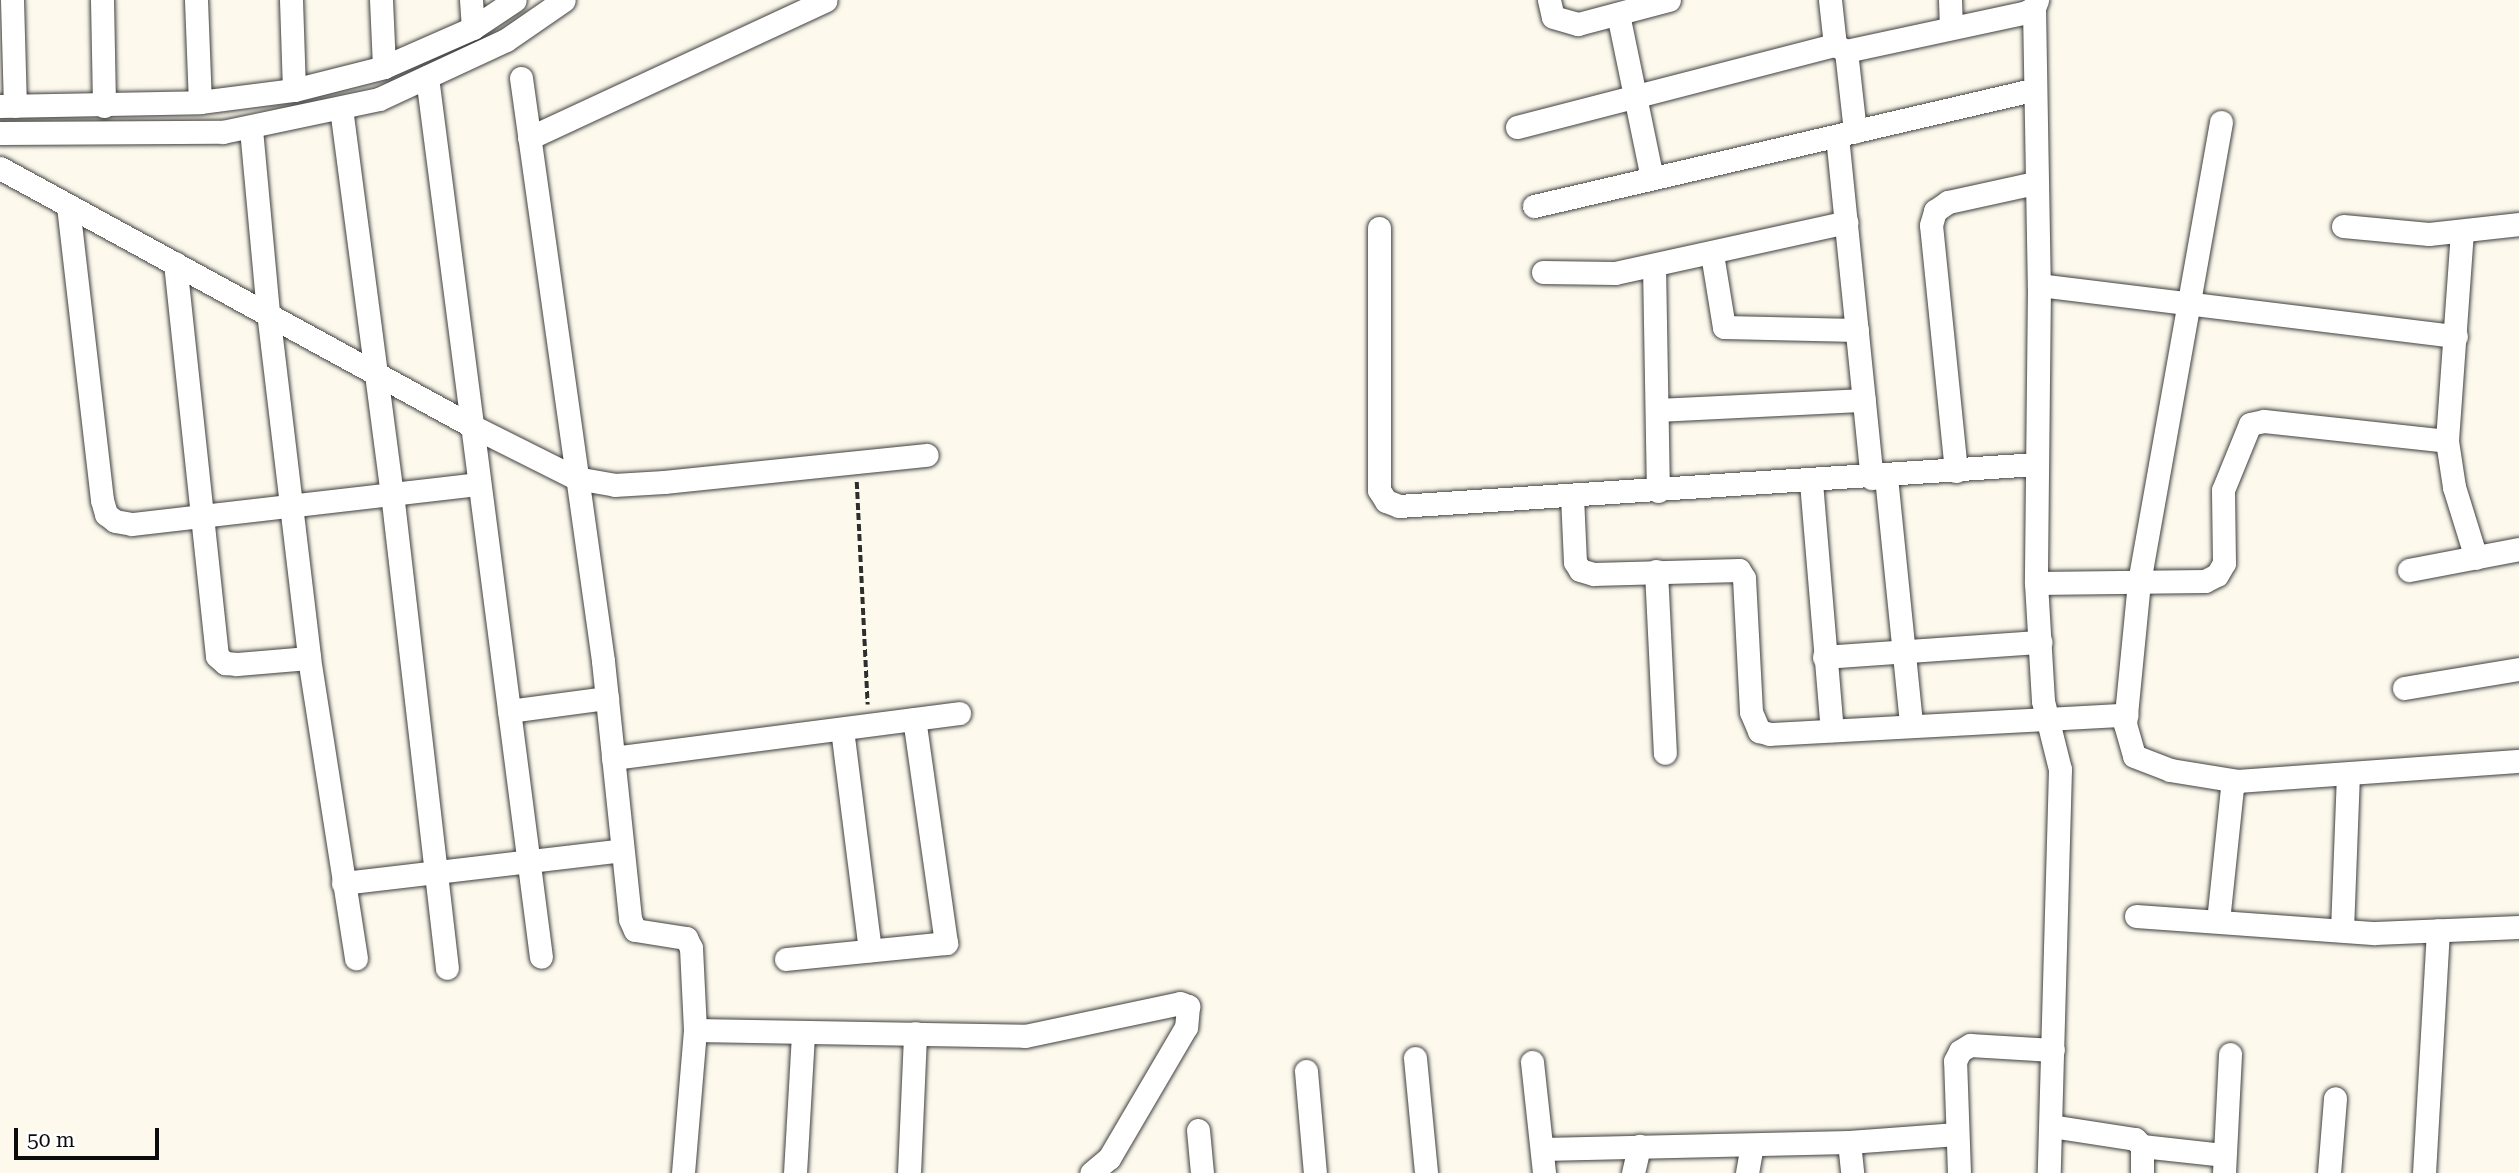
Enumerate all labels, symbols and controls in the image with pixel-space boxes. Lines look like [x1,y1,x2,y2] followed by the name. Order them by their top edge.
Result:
[18,1114,163,1158] scale bar
[27,1128,75,1152] text: 50 m

